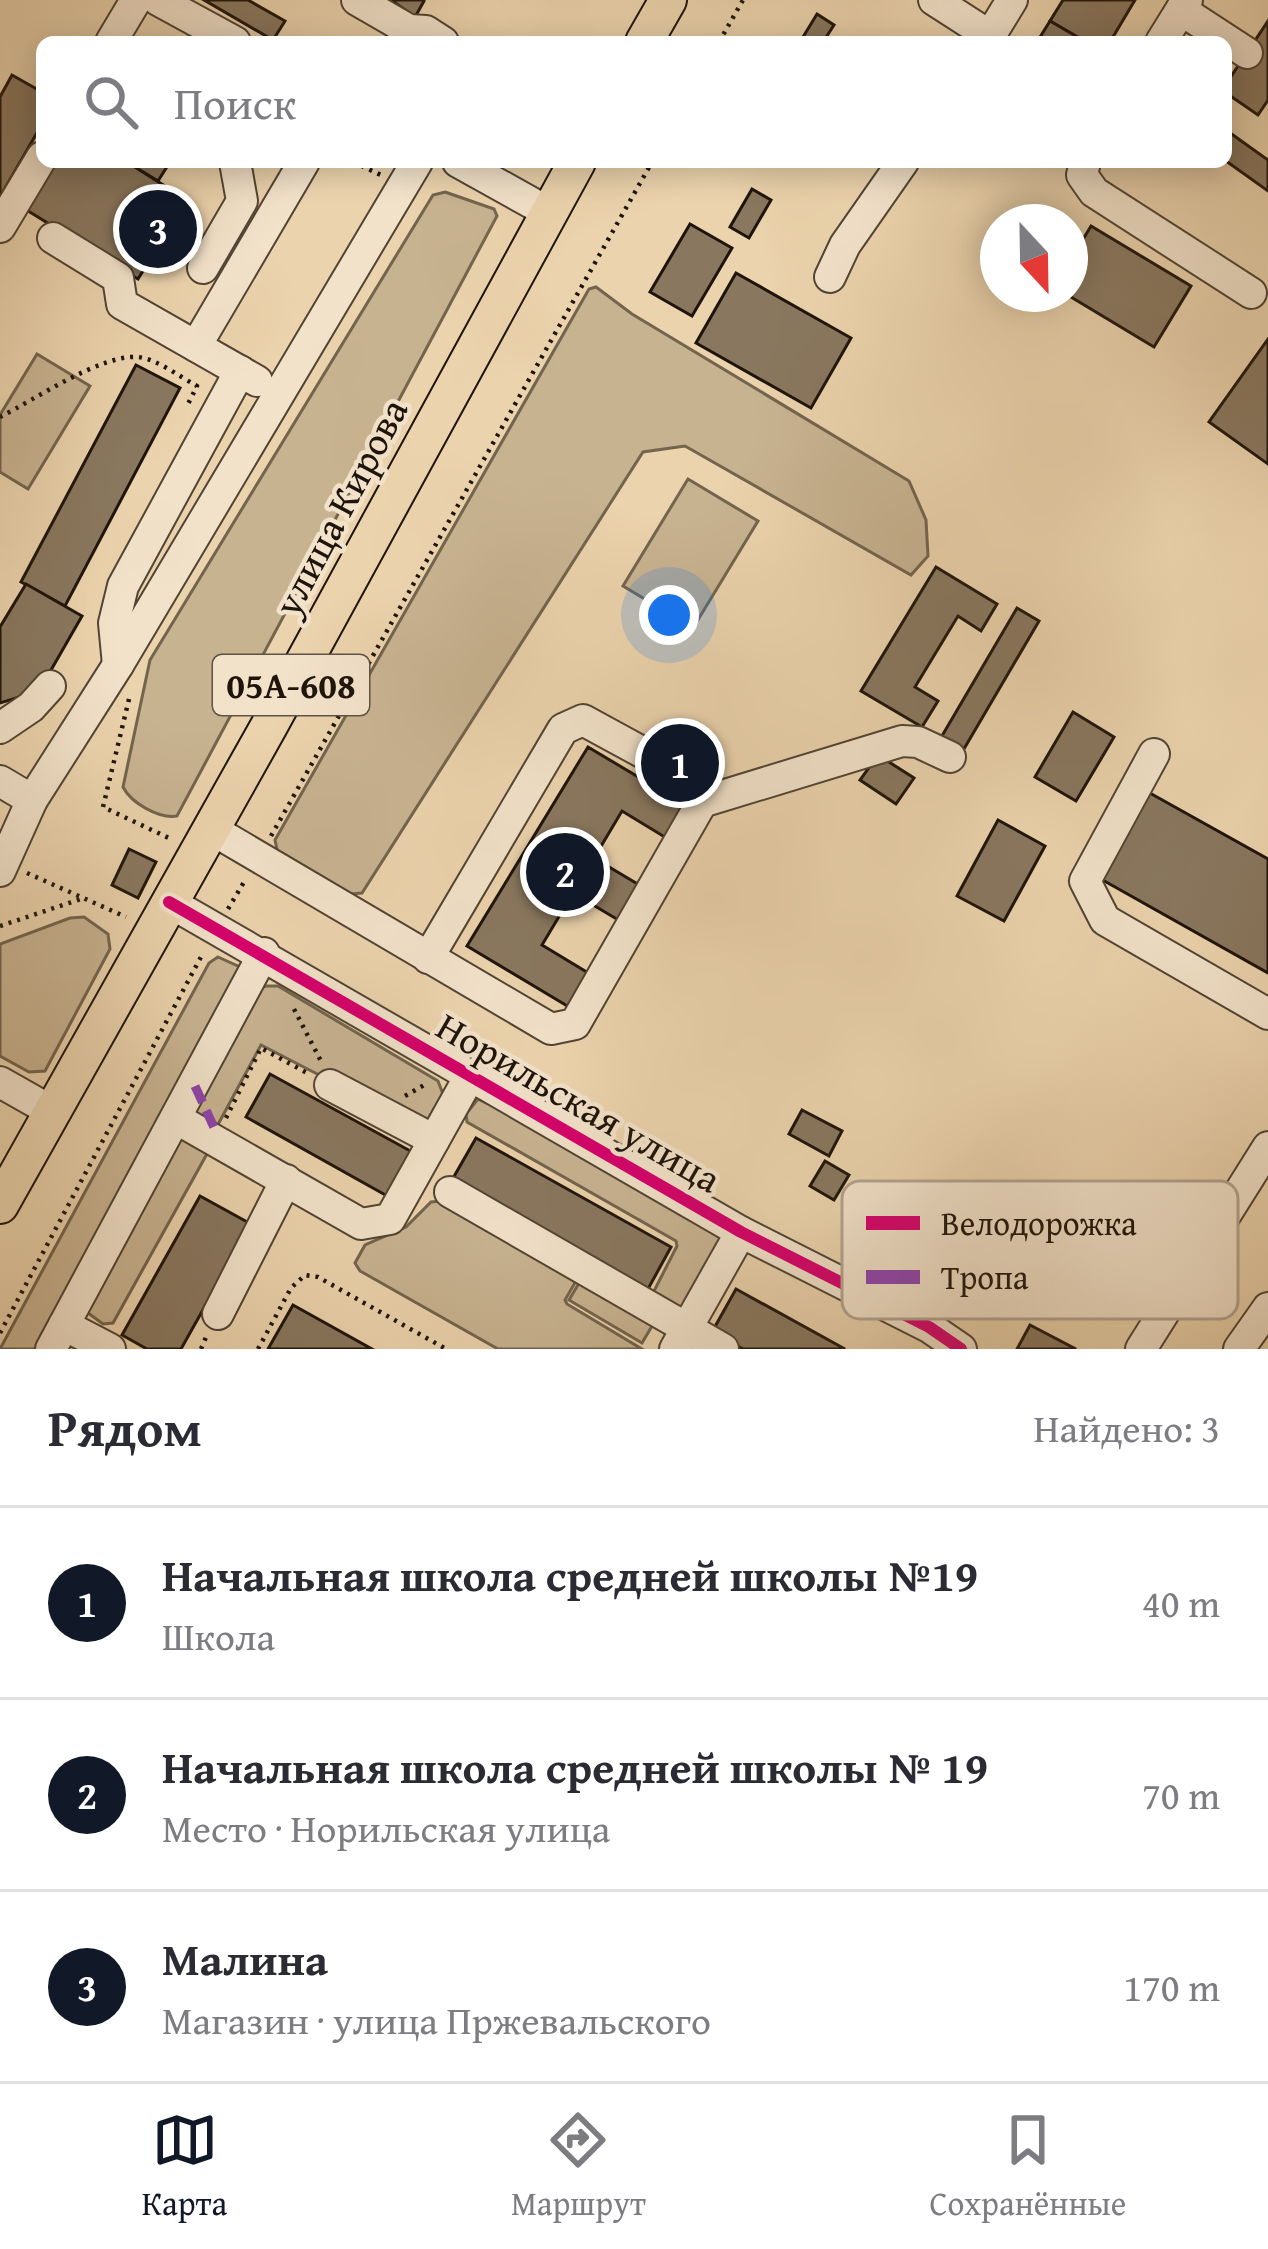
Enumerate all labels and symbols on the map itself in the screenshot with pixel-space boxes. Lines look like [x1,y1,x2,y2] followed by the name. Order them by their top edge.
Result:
[119,184,197,274] pin: 3
[980,204,1088,312] north arrow
[258,387,421,627] street label: улица Кирова
[639,585,699,645] your location
[213,655,369,715] road number: 05А-608
[641,718,719,808] pin: 1
[526,827,604,917] pin: 2
[427,997,732,1206] street label: Норильская улица
[842,1181,1238,1319] legend
[941,1199,1137,1247] text: Велодорожка
[941,1253,1029,1301] text: Тропа

